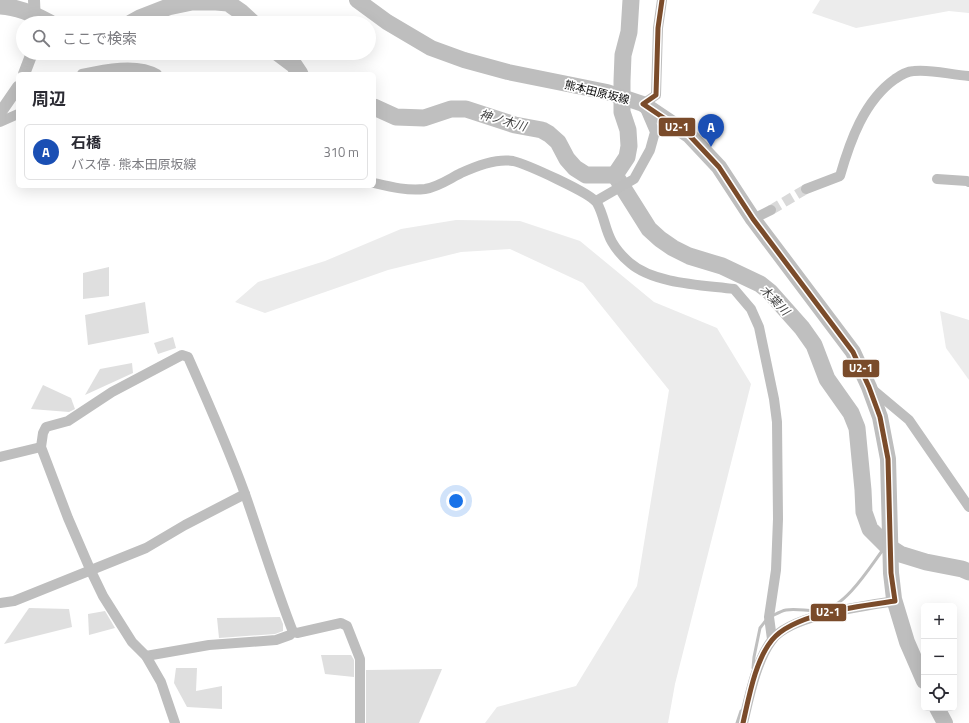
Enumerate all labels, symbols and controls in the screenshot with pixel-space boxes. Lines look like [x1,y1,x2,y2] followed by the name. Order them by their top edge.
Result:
[16,16,376,60] search box
[30,27,52,49] icon: search
[62,27,137,50] text: ここで検索
[563,76,631,108] street label: 熊本田原坂線
[32,86,66,112] text: 周辺
[477,104,531,136] water label: 神ノ木川
[698,114,724,147] pin: A
[658,117,696,137] line badge: U2-1
[665,119,689,135] text: U2-1
[71,131,101,154] text: 石橋
[42,142,50,162] text: A
[323,142,359,162] text: 310 m
[71,154,197,174] text: バス停 · 熊本田原坂線
[756,280,796,321] water label: 木葉川
[842,359,880,378] line badge: U2-1
[849,360,873,376] text: U2-1
[446,491,466,511] your location
[810,603,847,622] line badge: U2-1
[921,603,957,711] map controls
[921,603,957,639] button: +
[816,604,840,620] text: U2-1
[921,639,957,675] button: −
[921,675,957,711] button: locate

